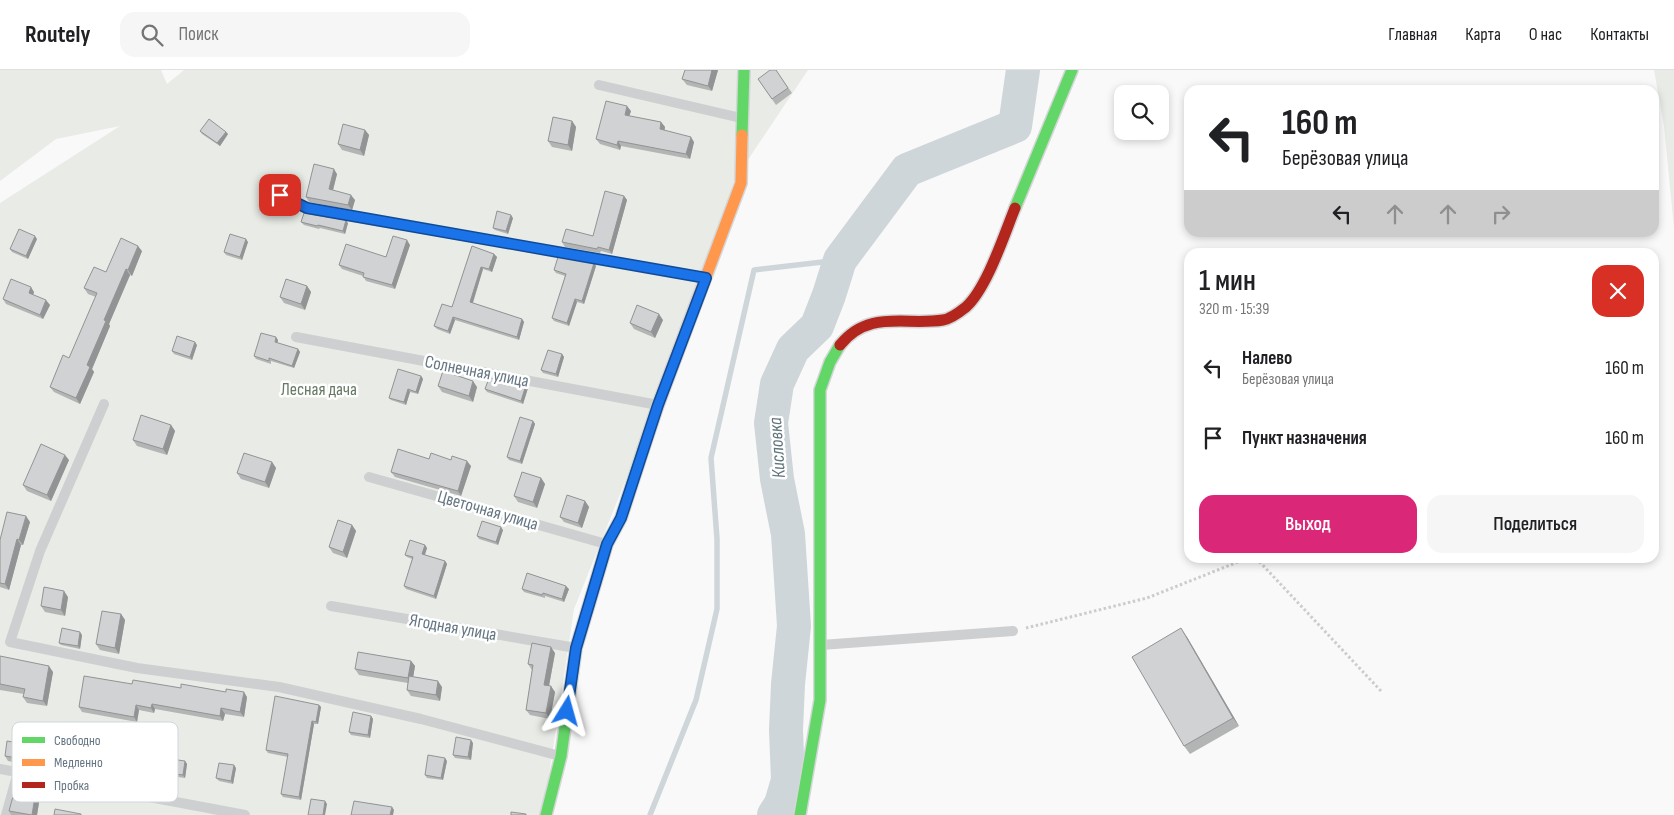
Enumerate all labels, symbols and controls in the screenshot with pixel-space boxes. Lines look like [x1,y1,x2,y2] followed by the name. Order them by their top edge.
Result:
[120,12,470,57] search box
[25,20,90,49] text: Routely
[138,21,166,49] icon: search
[178,23,218,46] text: Поиск
[1388,24,1437,45] text: Главная
[1465,24,1501,45] text: Карта
[1529,24,1562,45] text: О нас
[1590,24,1649,45] text: Контакты
[1114,85,1169,140] map controls
[1114,85,1169,140] button: search
[1282,102,1358,145] text: 160 m
[1199,105,1264,170] icon: left
[1282,145,1408,172] text: Берёзовая улица
[259,174,301,216] pin
[266,181,294,209] icon: arrive
[1328,200,1356,228] icon: left
[1381,200,1409,228] icon: ahead
[1434,200,1462,228] icon: ahead
[1487,200,1515,228] icon: right
[1199,263,1256,299] text: 1 мин
[1592,265,1644,317] button: close
[1199,300,1269,319] text: 320 m · 15:39
[1242,347,1292,370] text: Налево
[423,351,531,392] street label: Солнечная улица
[1199,354,1227,382] icon: left
[1605,357,1644,380] text: 160 m
[1242,370,1334,389] text: Берёзовая улица
[281,379,357,400] park label: Лесная дача
[764,416,791,479] water label: Кисловка
[1199,424,1227,452] icon: arrive
[1242,427,1367,450] text: Пункт назначения
[1605,427,1644,450] text: 160 m
[435,486,541,535] street label: Цветочная улица
[1199,495,1417,553] button: Выход
[1427,495,1644,553] button: Поделиться
[408,609,498,646] street label: Ягодная улица
[540,684,592,736] position arrow
[12,722,178,802] legend
[54,732,101,749] text: Свободно
[54,754,103,771] text: Медленно
[54,777,89,794] text: Пробка

